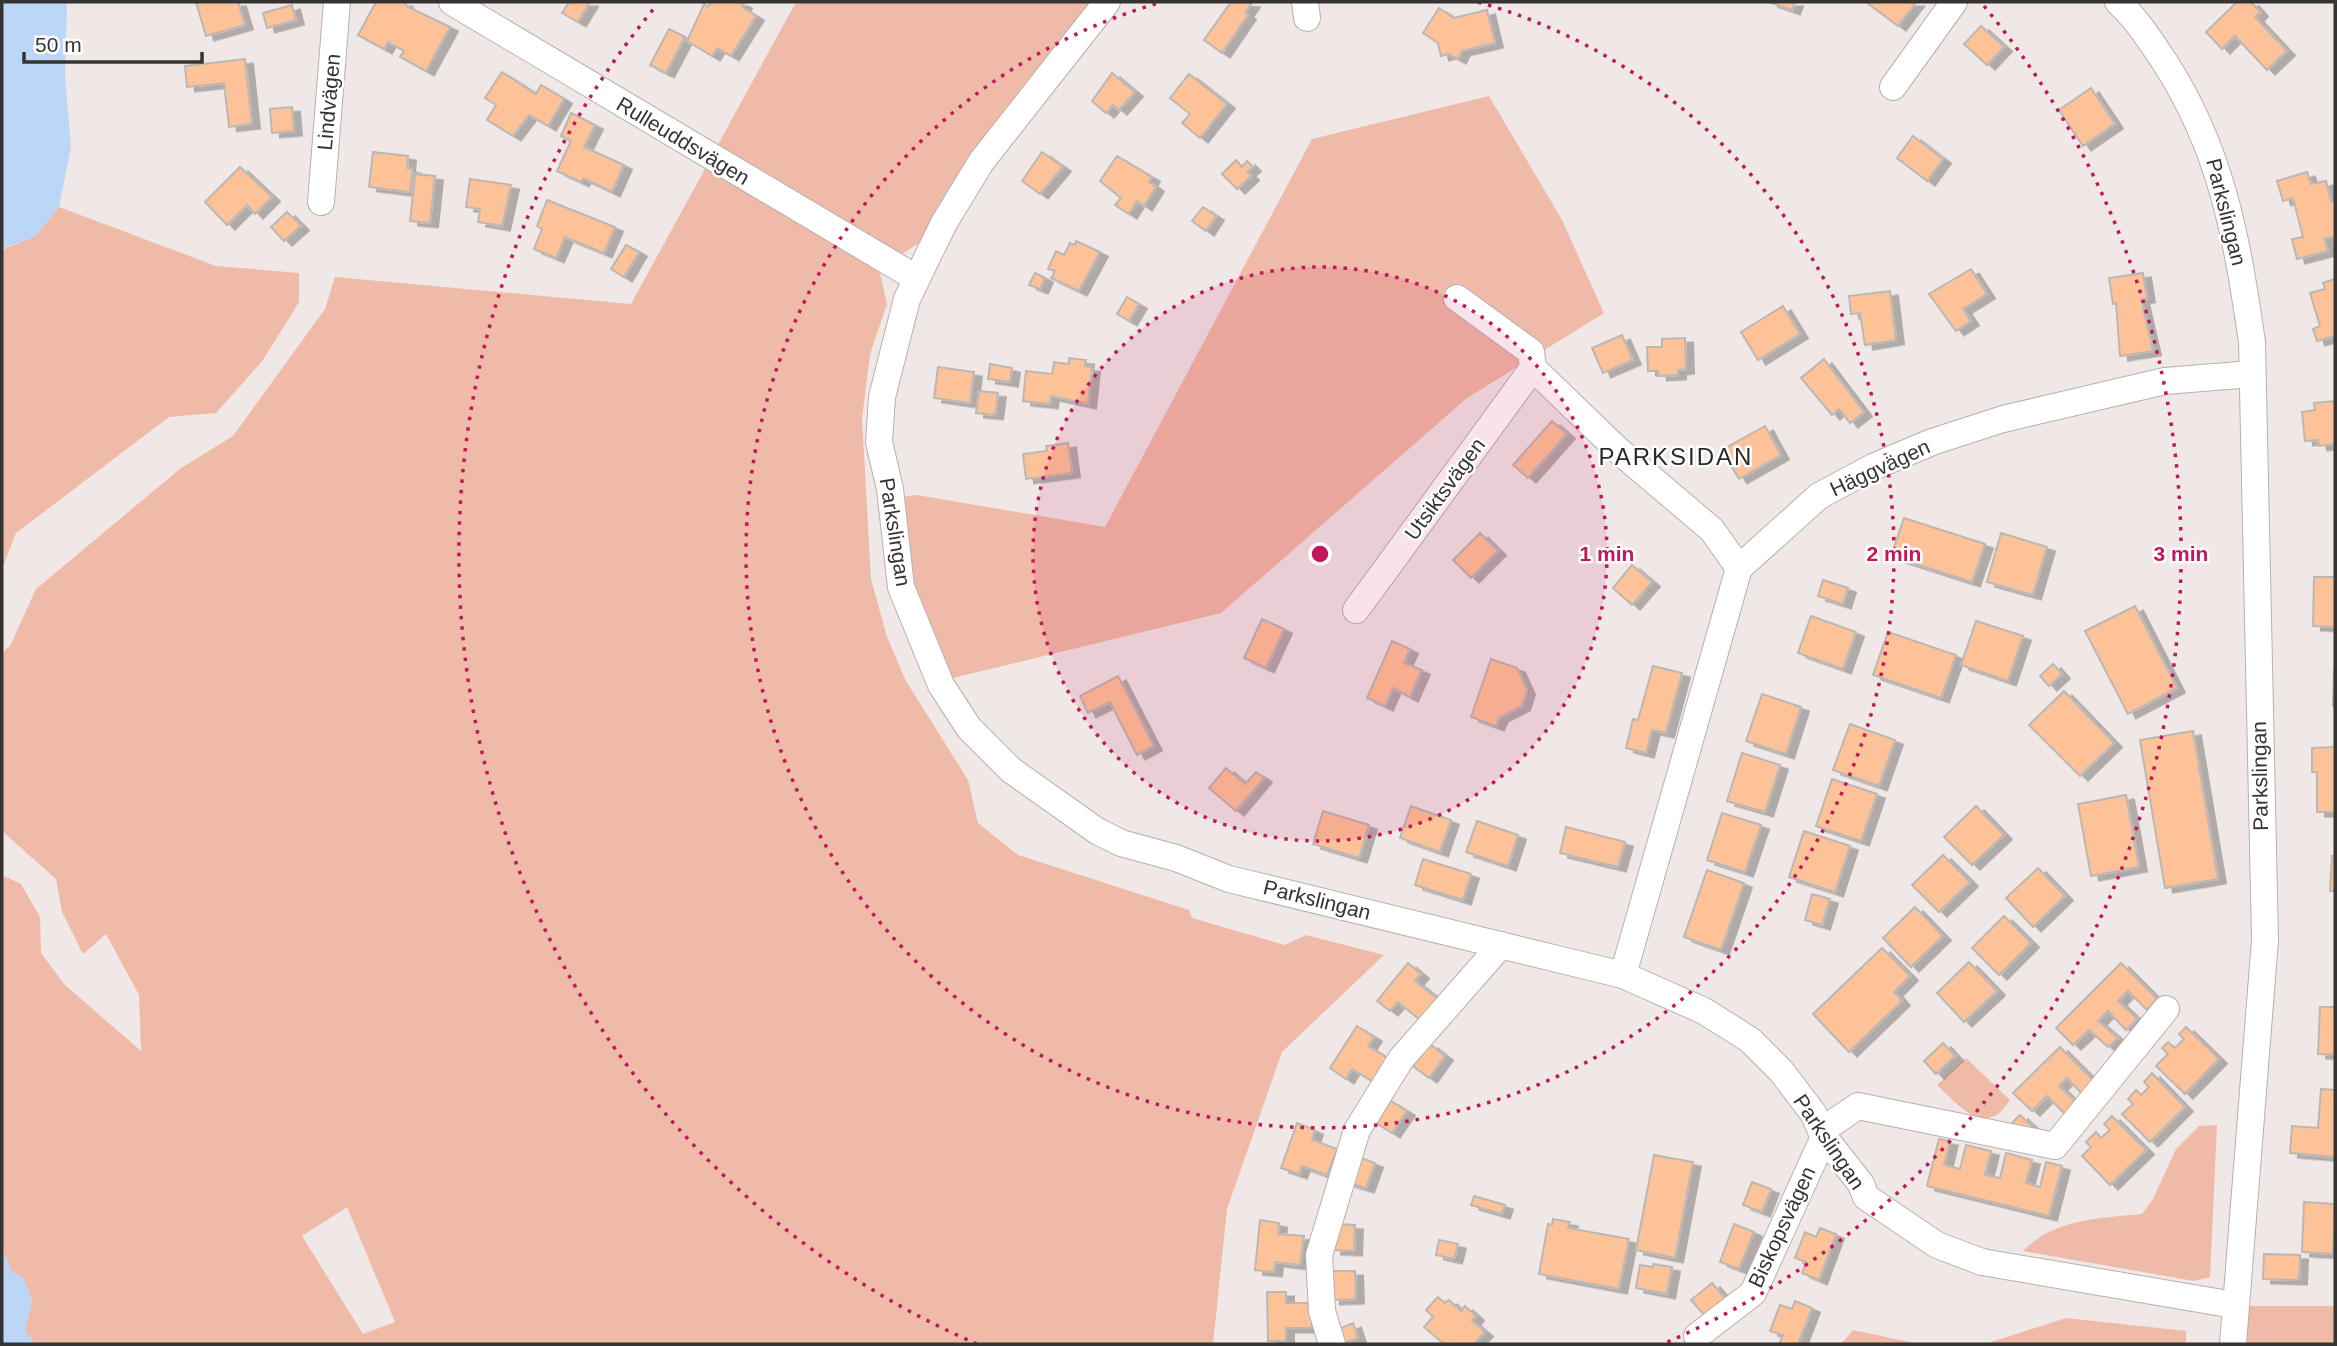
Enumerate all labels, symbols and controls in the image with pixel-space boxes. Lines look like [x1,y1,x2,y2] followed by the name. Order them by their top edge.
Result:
[24,21,203,65] scale bar
[35,33,82,56] text: 50 m
[313,53,344,151] street label: Lindvägen
[613,92,754,189] street label: Rulleuddsvägen
[2202,156,2251,268] street label: Parkslingan
[1400,433,1489,544] street label: Utsiktsvägen
[1826,434,1933,501] street label: Häggvägen
[1599,443,1753,470] district label: PARKSIDAN
[876,476,915,588] street label: Parkslingan
[1308,542,1332,566] centre of rings
[1580,542,1634,565] text: 1 min
[1867,542,1921,565] text: 2 min
[2154,542,2208,565] text: 3 min
[2247,721,2272,831] street label: Parkslingan
[1261,875,1373,924] street label: Parkslingan
[1789,1090,1870,1194] street label: Parkslingan
[1743,1163,1820,1291] street label: Biskopsvägen

